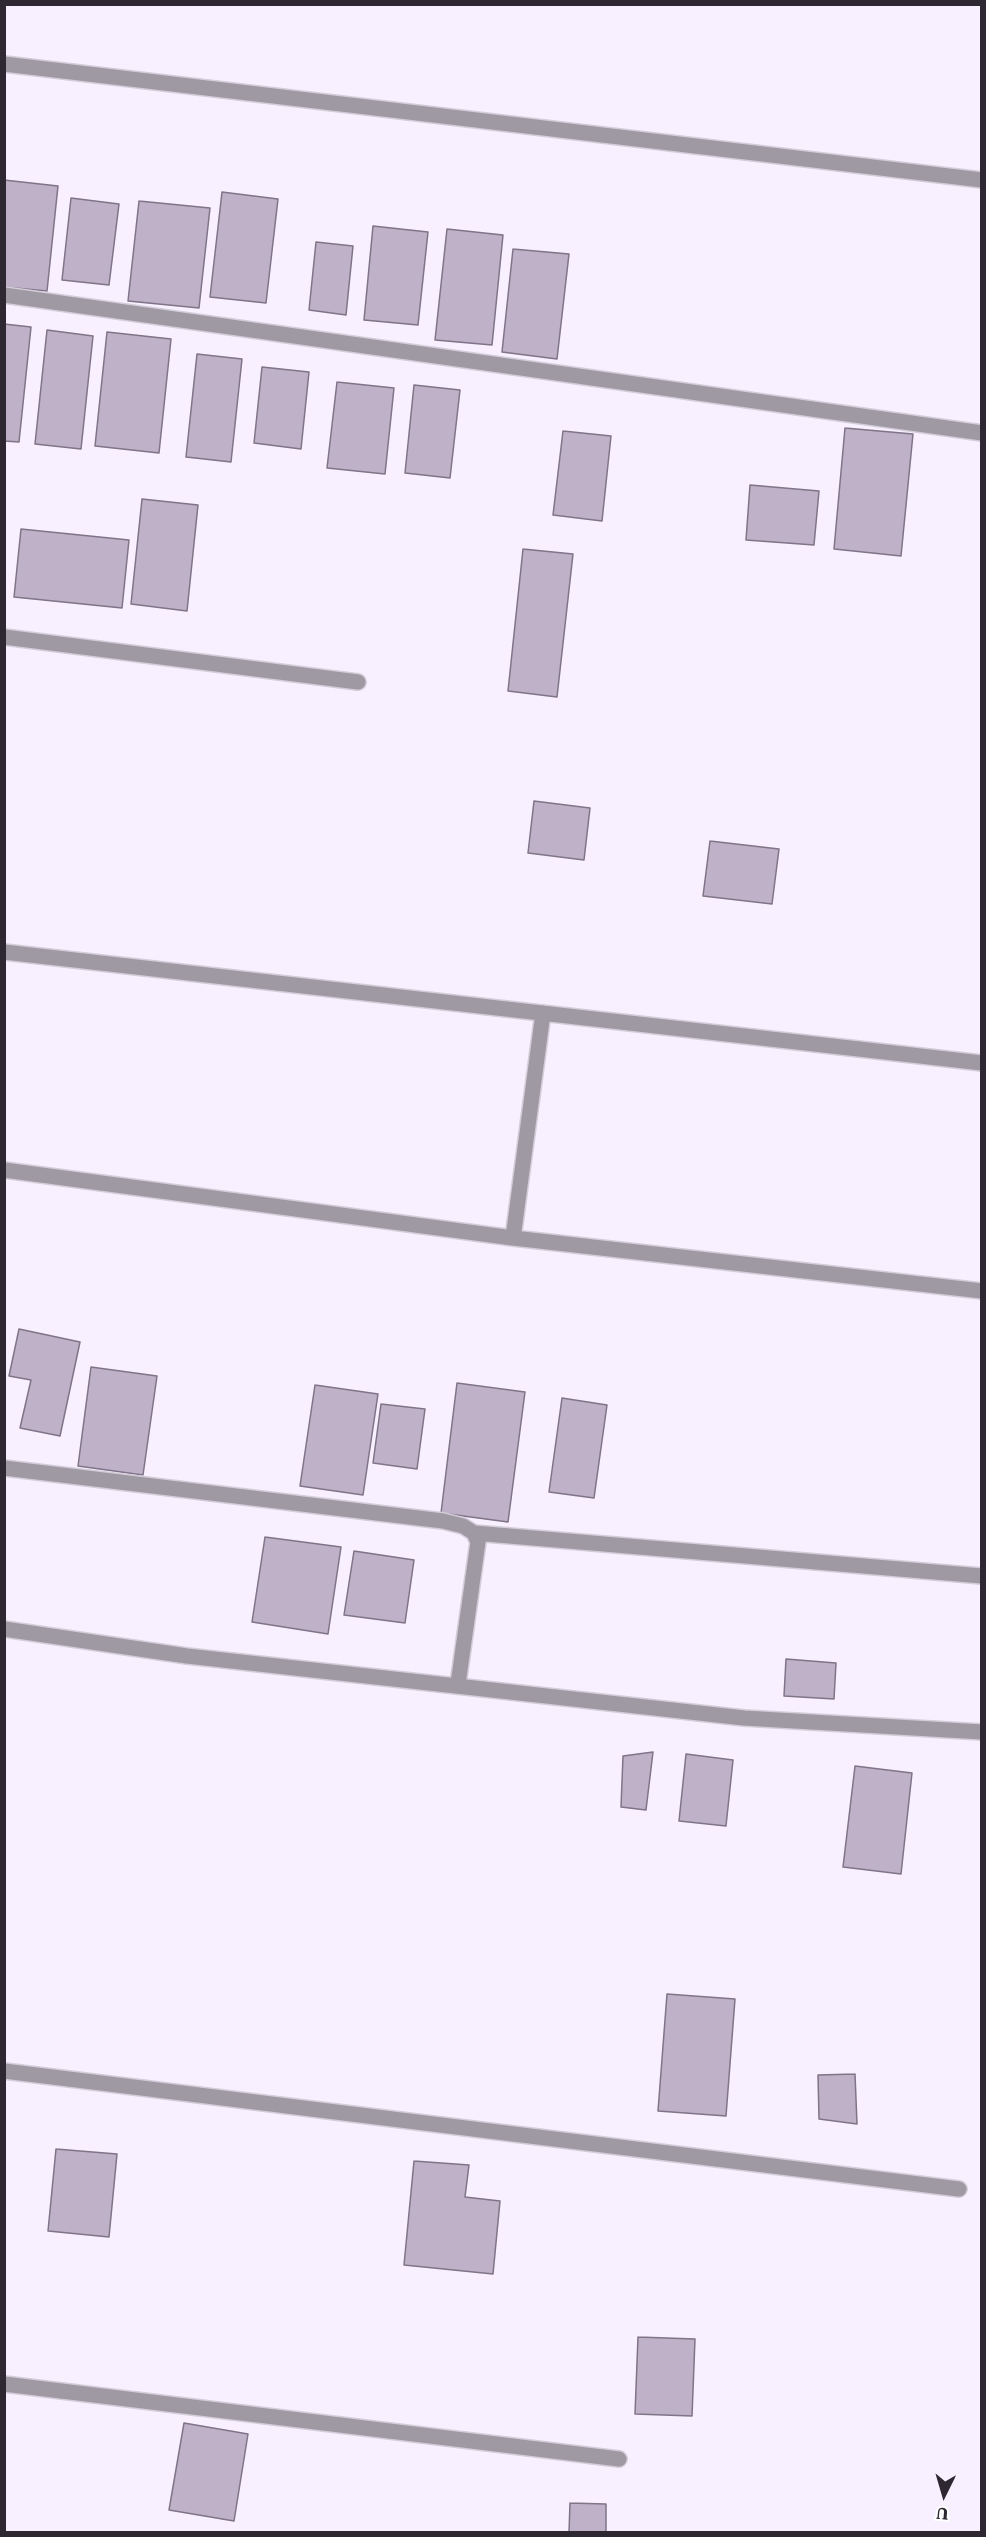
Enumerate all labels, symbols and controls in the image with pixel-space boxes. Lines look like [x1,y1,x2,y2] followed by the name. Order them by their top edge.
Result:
[914,2465,974,2525] north arrow
[935,2503,949,2523] text: U

